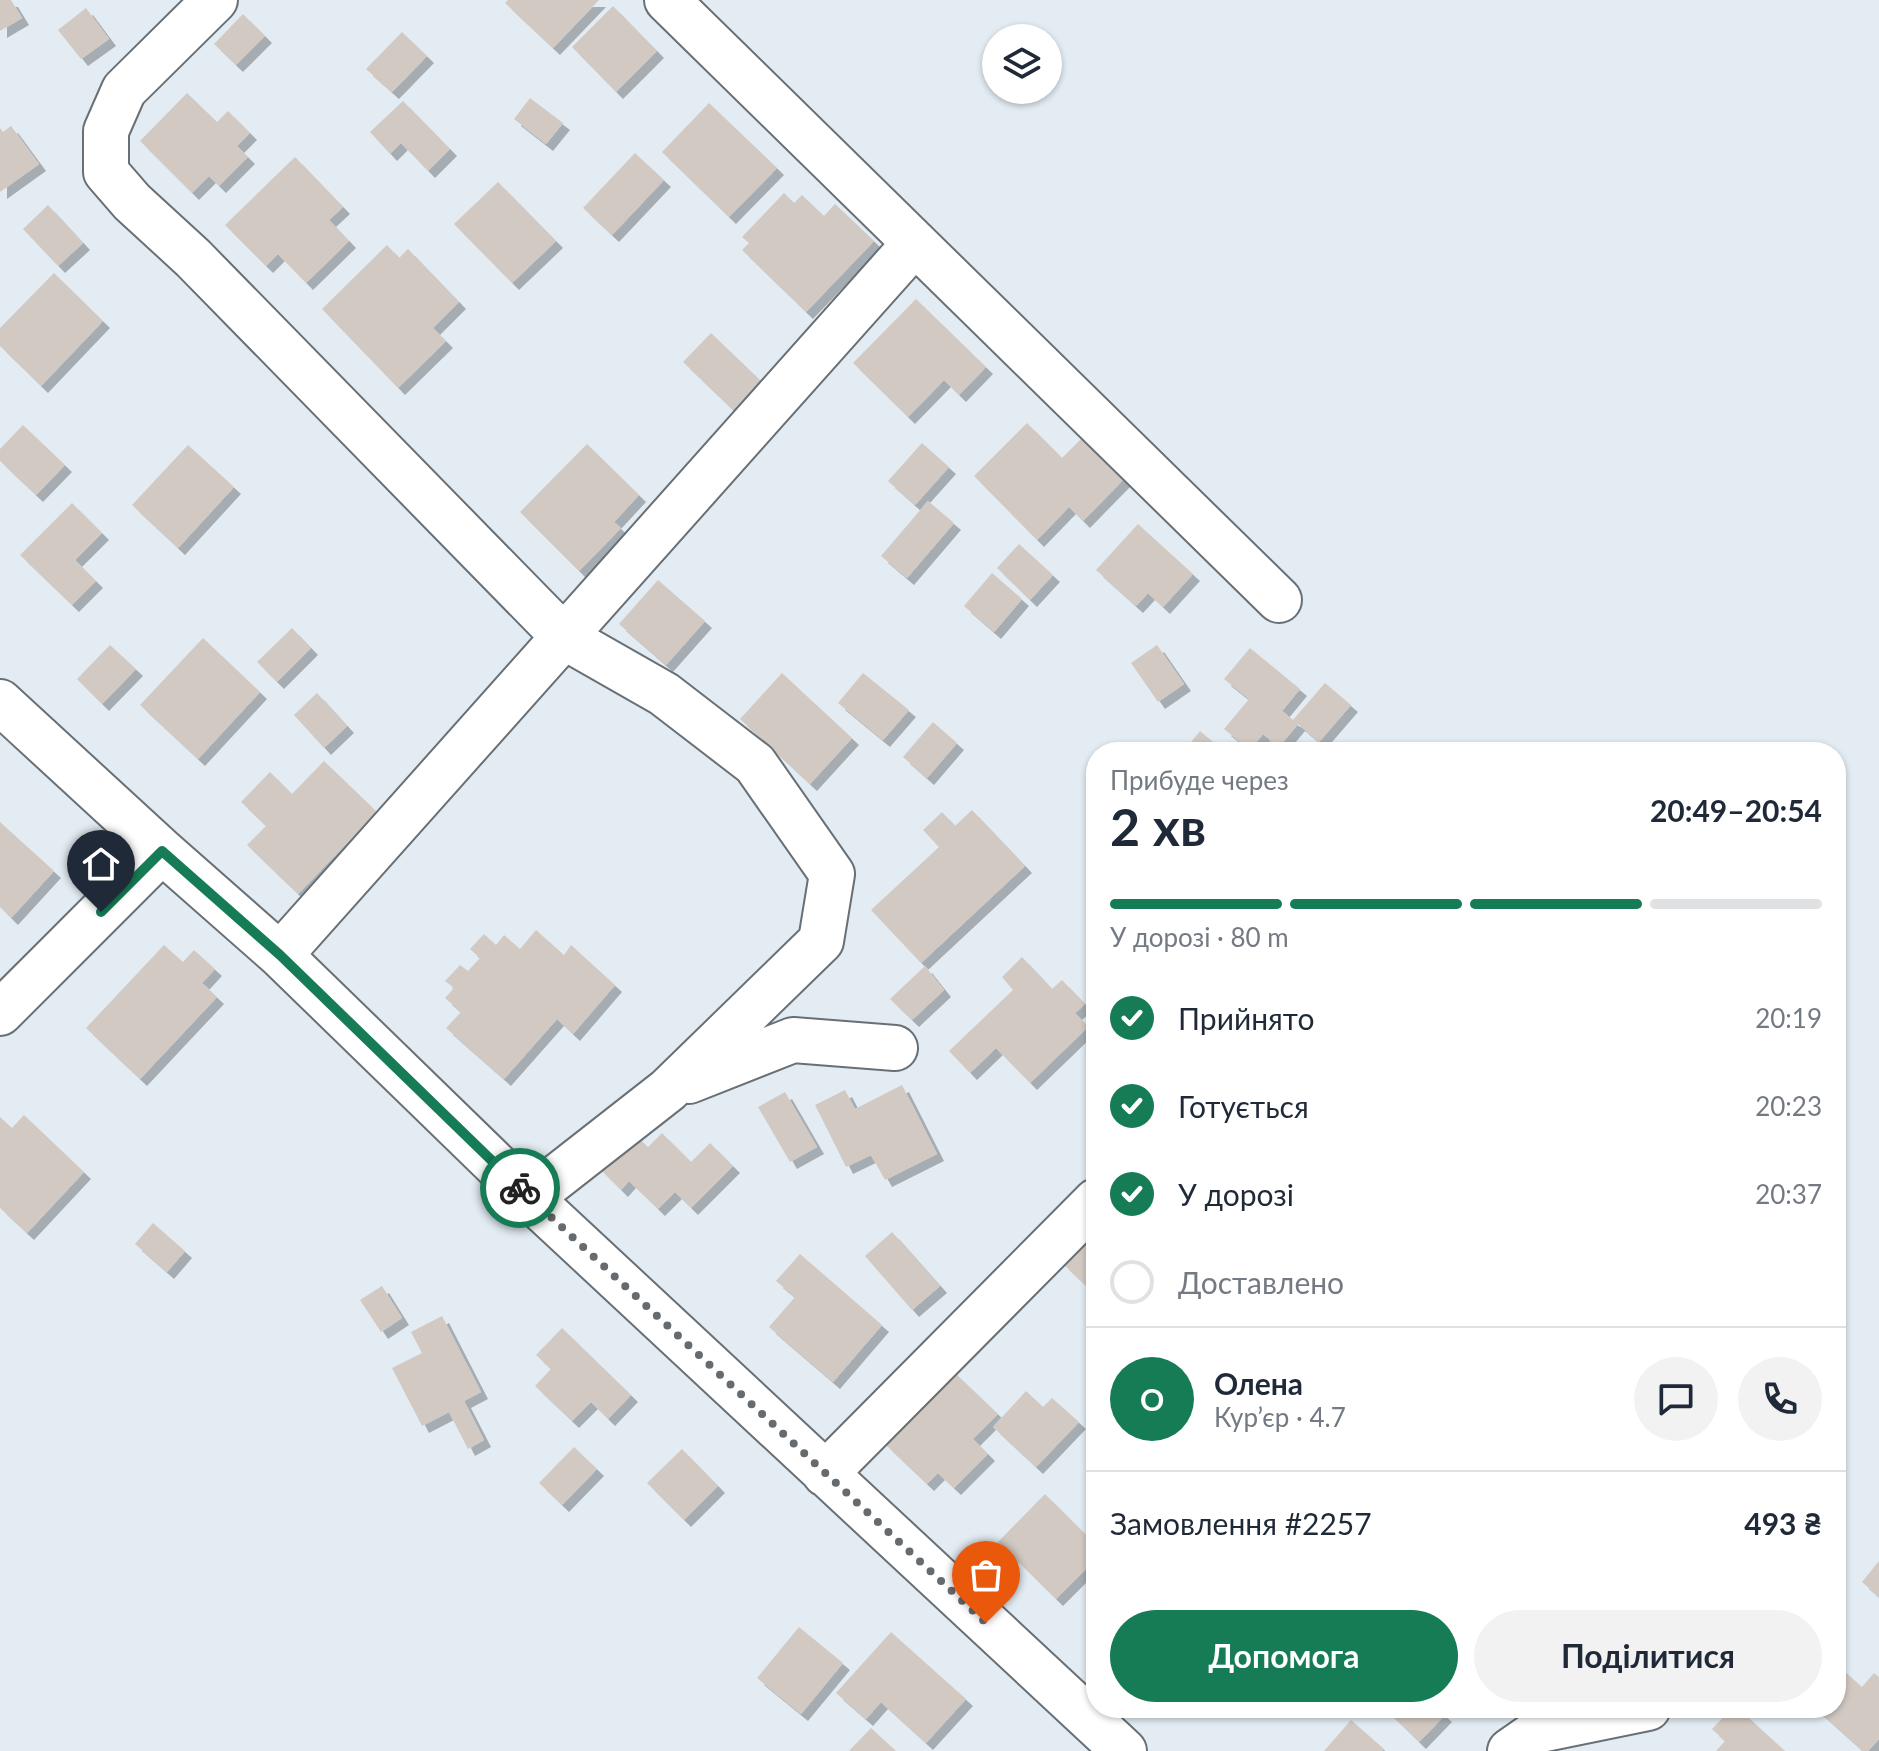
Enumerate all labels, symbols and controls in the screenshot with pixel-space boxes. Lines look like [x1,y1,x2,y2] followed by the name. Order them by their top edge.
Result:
[982,24,1062,104] map controls
[982,24,1062,104] button: layers
[1110,764,1289,796] text: Прибуде через
[1650,792,1822,828] text: 20:49–20:54
[1110,795,1206,857] text: 2 хв
[67,830,135,912] pin
[79,842,123,886] icon: home
[1110,921,1289,953] text: У дорозі · 80 m
[1110,996,1154,1040] icon: check
[1178,1000,1314,1036] text: Прийнято
[1755,1002,1822,1034] text: 20:19
[1110,1084,1154,1128] icon: check
[1178,1088,1309,1124] text: Готується
[1755,1090,1822,1122] text: 20:23
[480,1148,560,1228] courier
[498,1166,542,1210] icon: bike
[1110,1172,1154,1216] icon: check
[1178,1176,1294,1212] text: У дорозі
[1755,1178,1822,1210] text: 20:37
[1178,1264,1344,1300] text: Доставлено
[1634,1357,1718,1441] button: chat
[1738,1357,1822,1441] button: phone
[1214,1365,1303,1401] text: Олена
[1140,1381,1164,1417] text: О
[1214,1401,1346,1433] text: Кур’єр · 4.7
[1110,1505,1372,1541] text: Замовлення #2257
[1744,1505,1822,1541] text: 493 ₴
[952,1541,1020,1623] pin
[964,1553,1008,1597] icon: bag
[1110,1610,1458,1702] button: Допомога
[1474,1610,1822,1702] button: Поділитися

